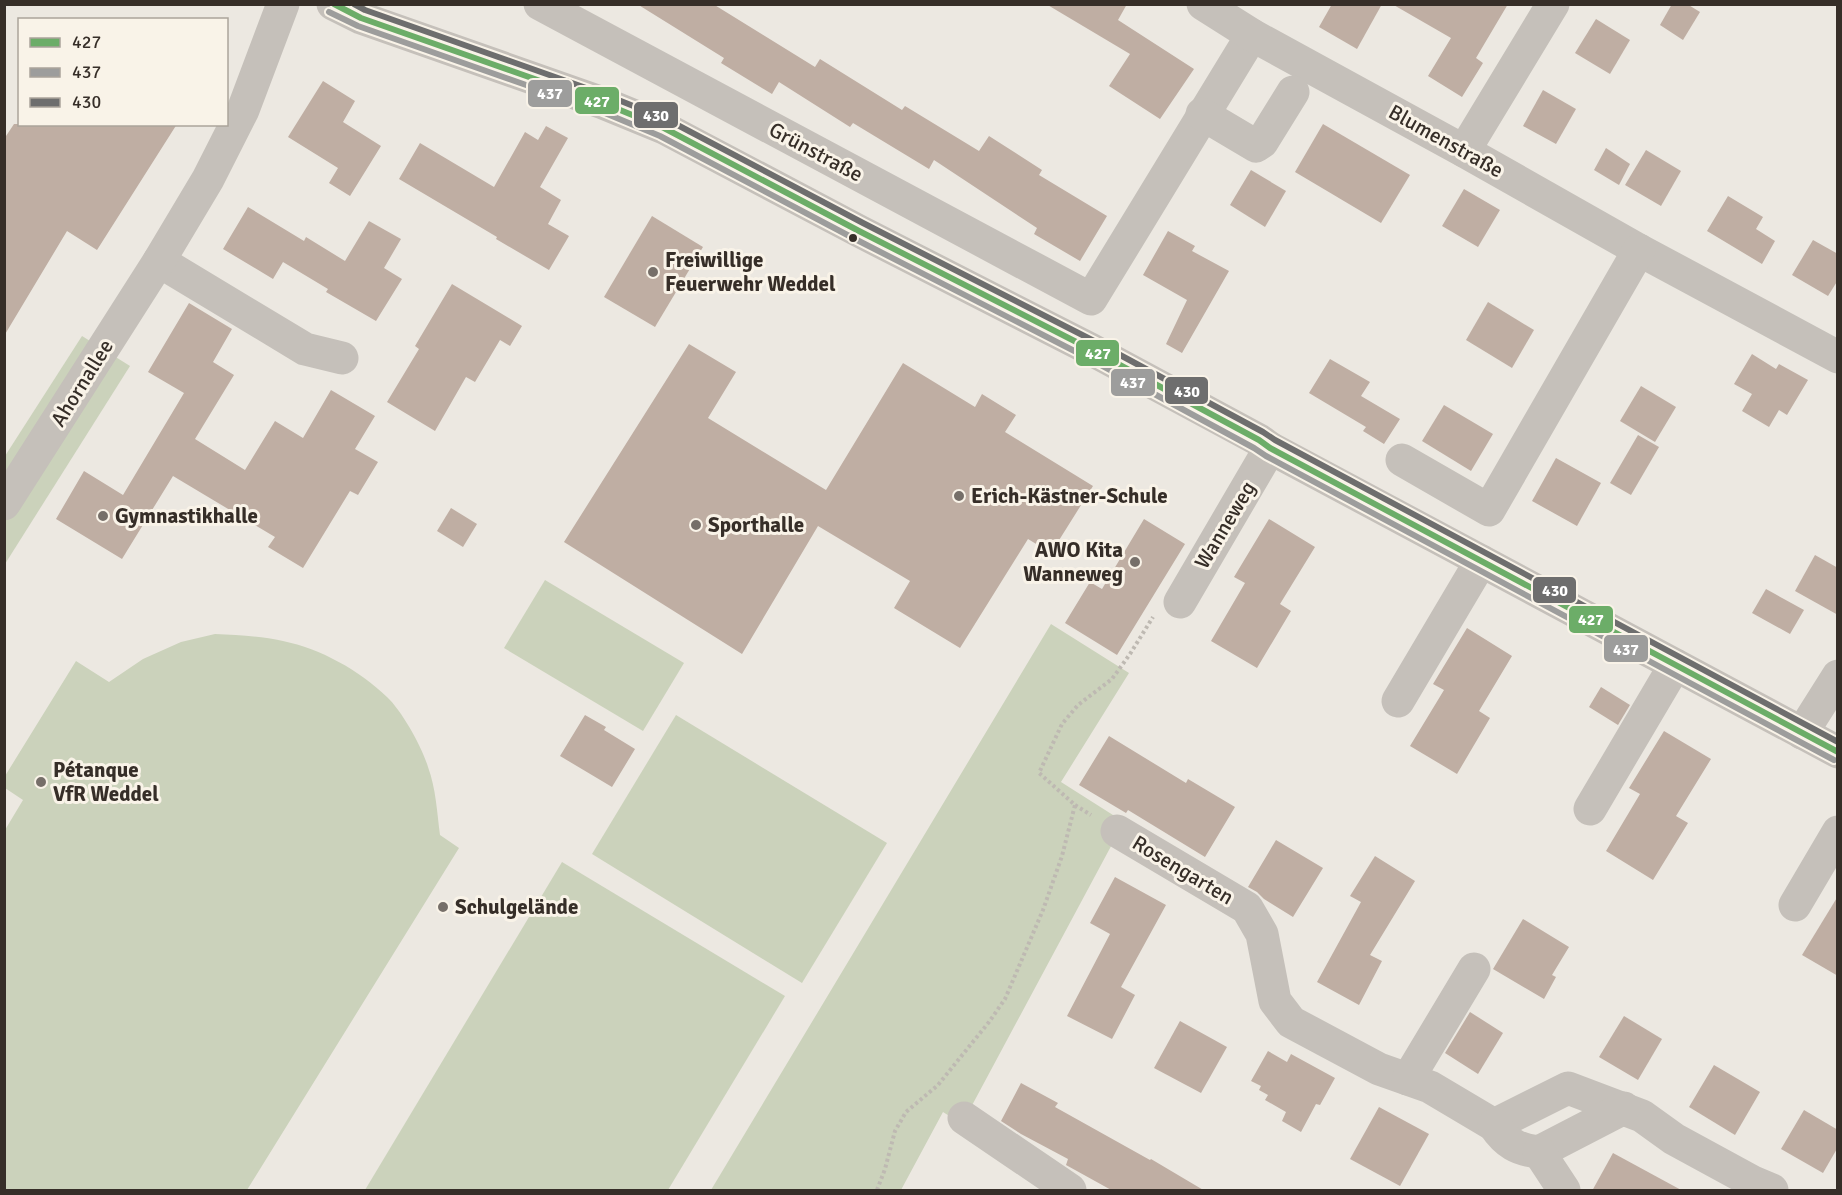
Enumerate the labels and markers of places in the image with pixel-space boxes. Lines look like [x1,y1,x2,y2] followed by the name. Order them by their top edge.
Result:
[847,232,859,244] unlabelled marker
[665,247,836,297] place label: Freiwillige Feuerwehr Weddel
[646,265,660,279] marker: Freiwillige Feuerwehr Weddel
[971,483,1168,509] place label: Erich-Kästner-Schule
[952,489,966,503] marker: Erich-Kästner-Schule
[115,503,258,529] place label: Gymnastikhalle
[96,509,110,523] marker: Gymnastikhalle
[708,512,804,538] place label: Sporthalle
[689,518,703,532] marker: Sporthalle
[1023,537,1123,587] place label: AWO Kita Wanneweg
[1128,555,1142,569] marker: AWO Kita Wanneweg
[53,757,159,807] place label: Pétanque VfR Weddel
[34,775,48,789] marker: Pétanque VfR Weddel
[455,894,578,920] place label: Schulgelände
[436,900,450,914] marker: Schulgelände

